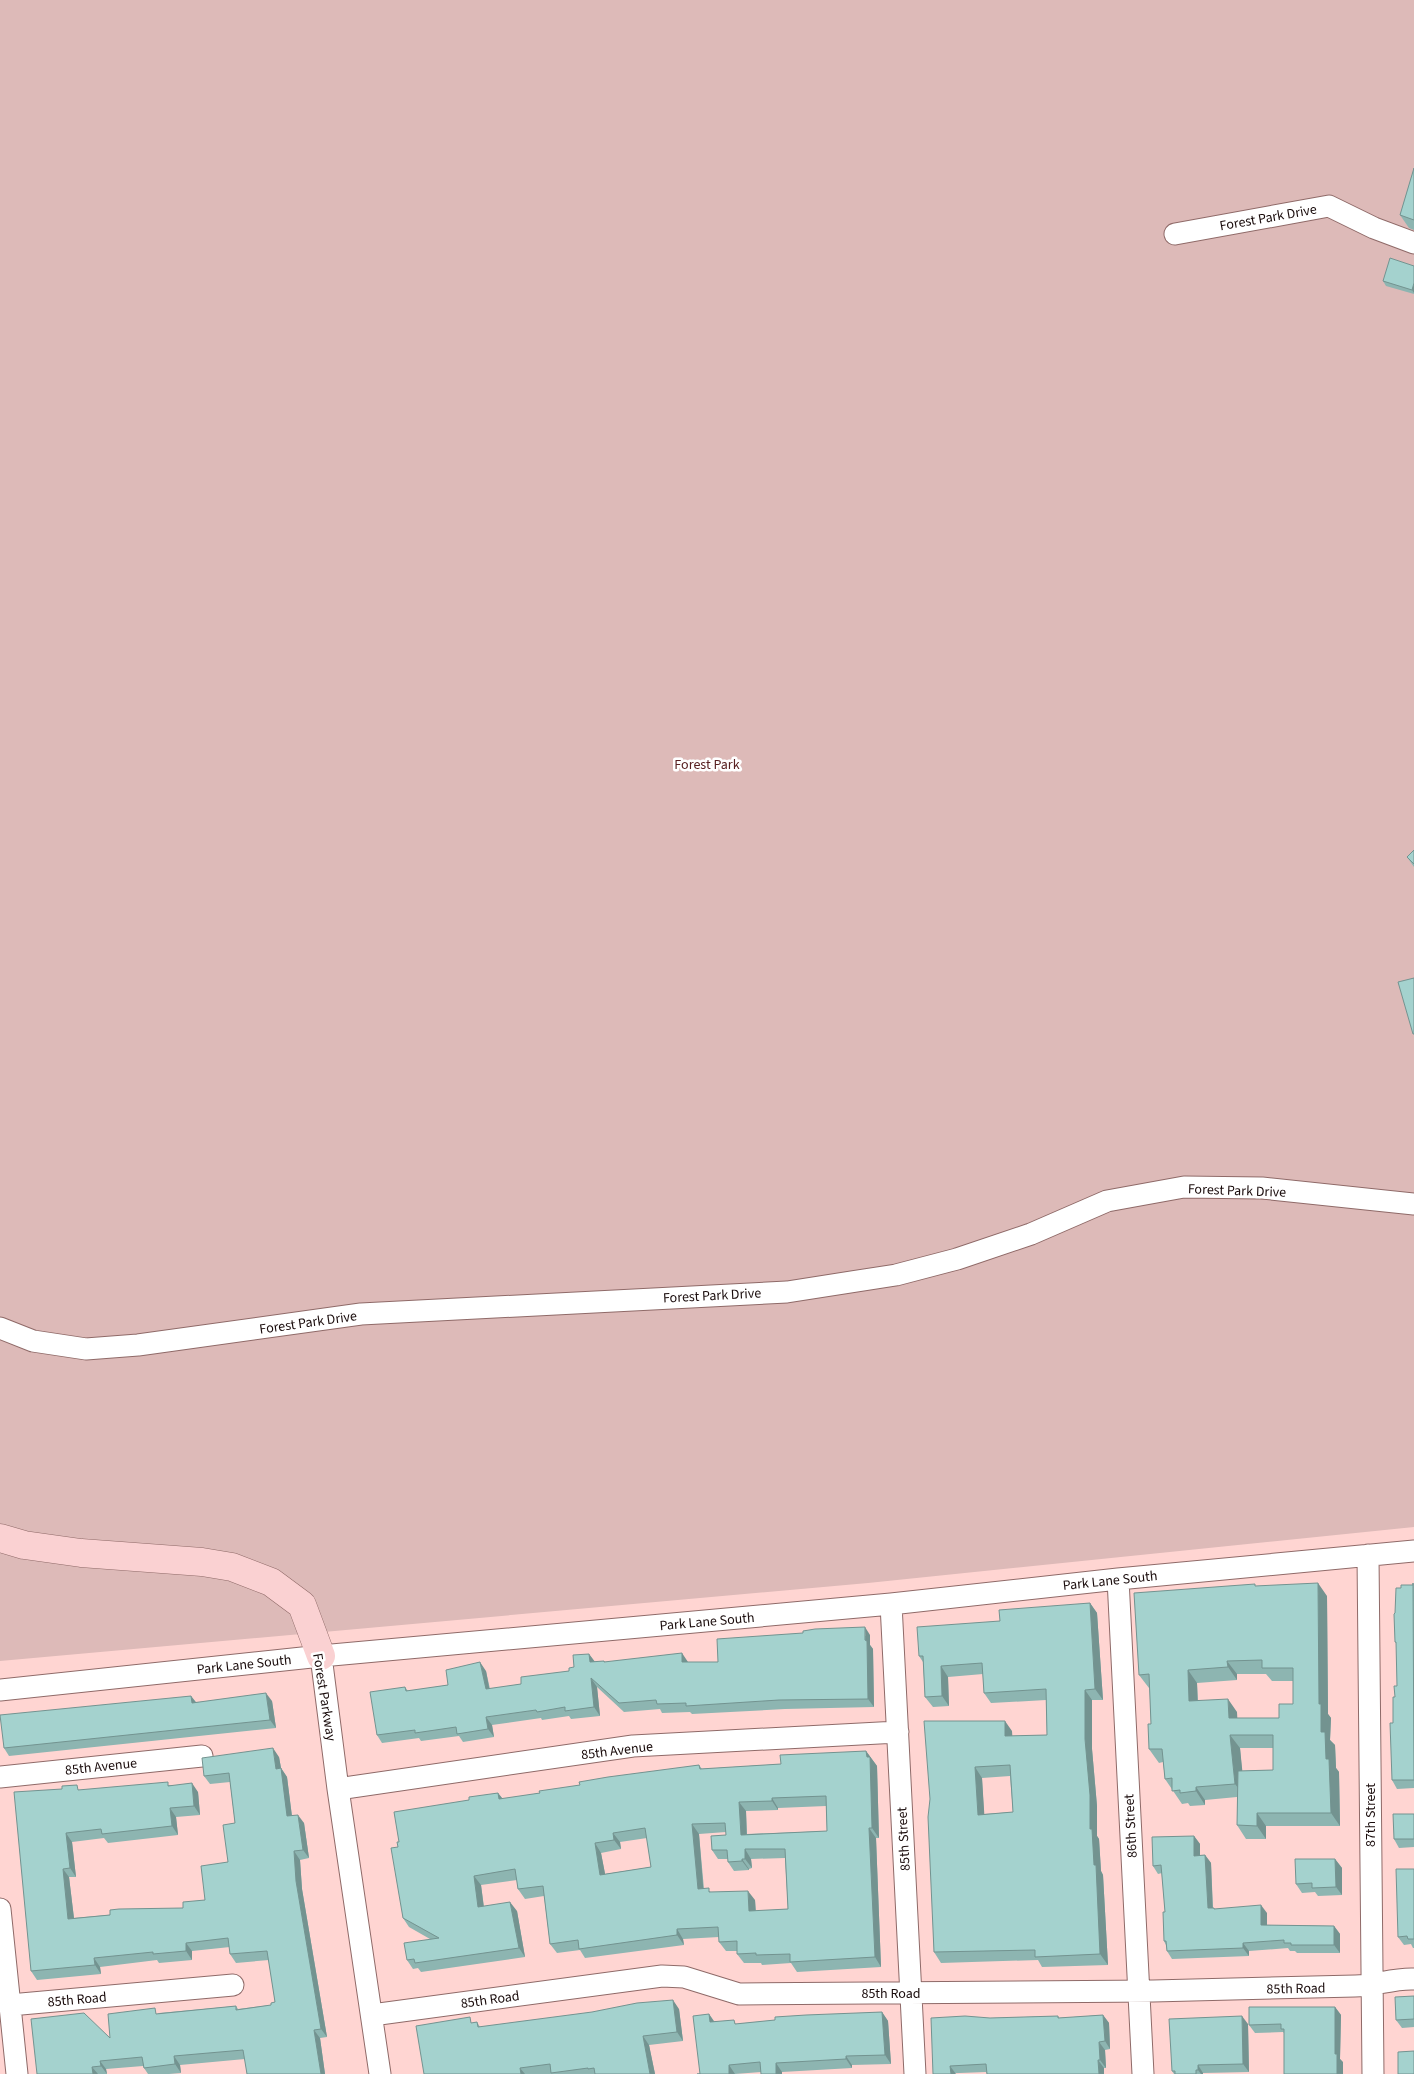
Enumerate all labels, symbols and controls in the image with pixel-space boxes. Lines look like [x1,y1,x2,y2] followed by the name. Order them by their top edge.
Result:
[1218,200,1318,236] street label: Forest Park Drive
[674,755,740,775] park label: Forest Park
[1187,1179,1287,1203] street label: Forest Park Drive
[662,1283,762,1309] street label: Forest Park Drive
[258,1306,358,1340] street label: Forest Park Drive
[1062,1566,1159,1596] street label: Park Lane South
[659,1608,755,1636] street label: Park Lane South
[196,1650,293,1680] street label: Park Lane South
[307,1652,341,1743] street label: Forest Parkway
[580,1737,654,1765] street label: 85th Avenue
[64,1753,138,1781] street label: 85th Avenue
[1361,1783,1381,1847] street label: 87th Street
[1119,1793,1143,1858] street label: 86th Street
[892,1806,916,1871] street label: 85th Street
[1266,1978,1326,2000] street label: 85th Road
[861,1984,921,2004] street label: 85th Road
[459,1986,521,2014] street label: 85th Road
[47,1987,107,2013] street label: 85th Road

